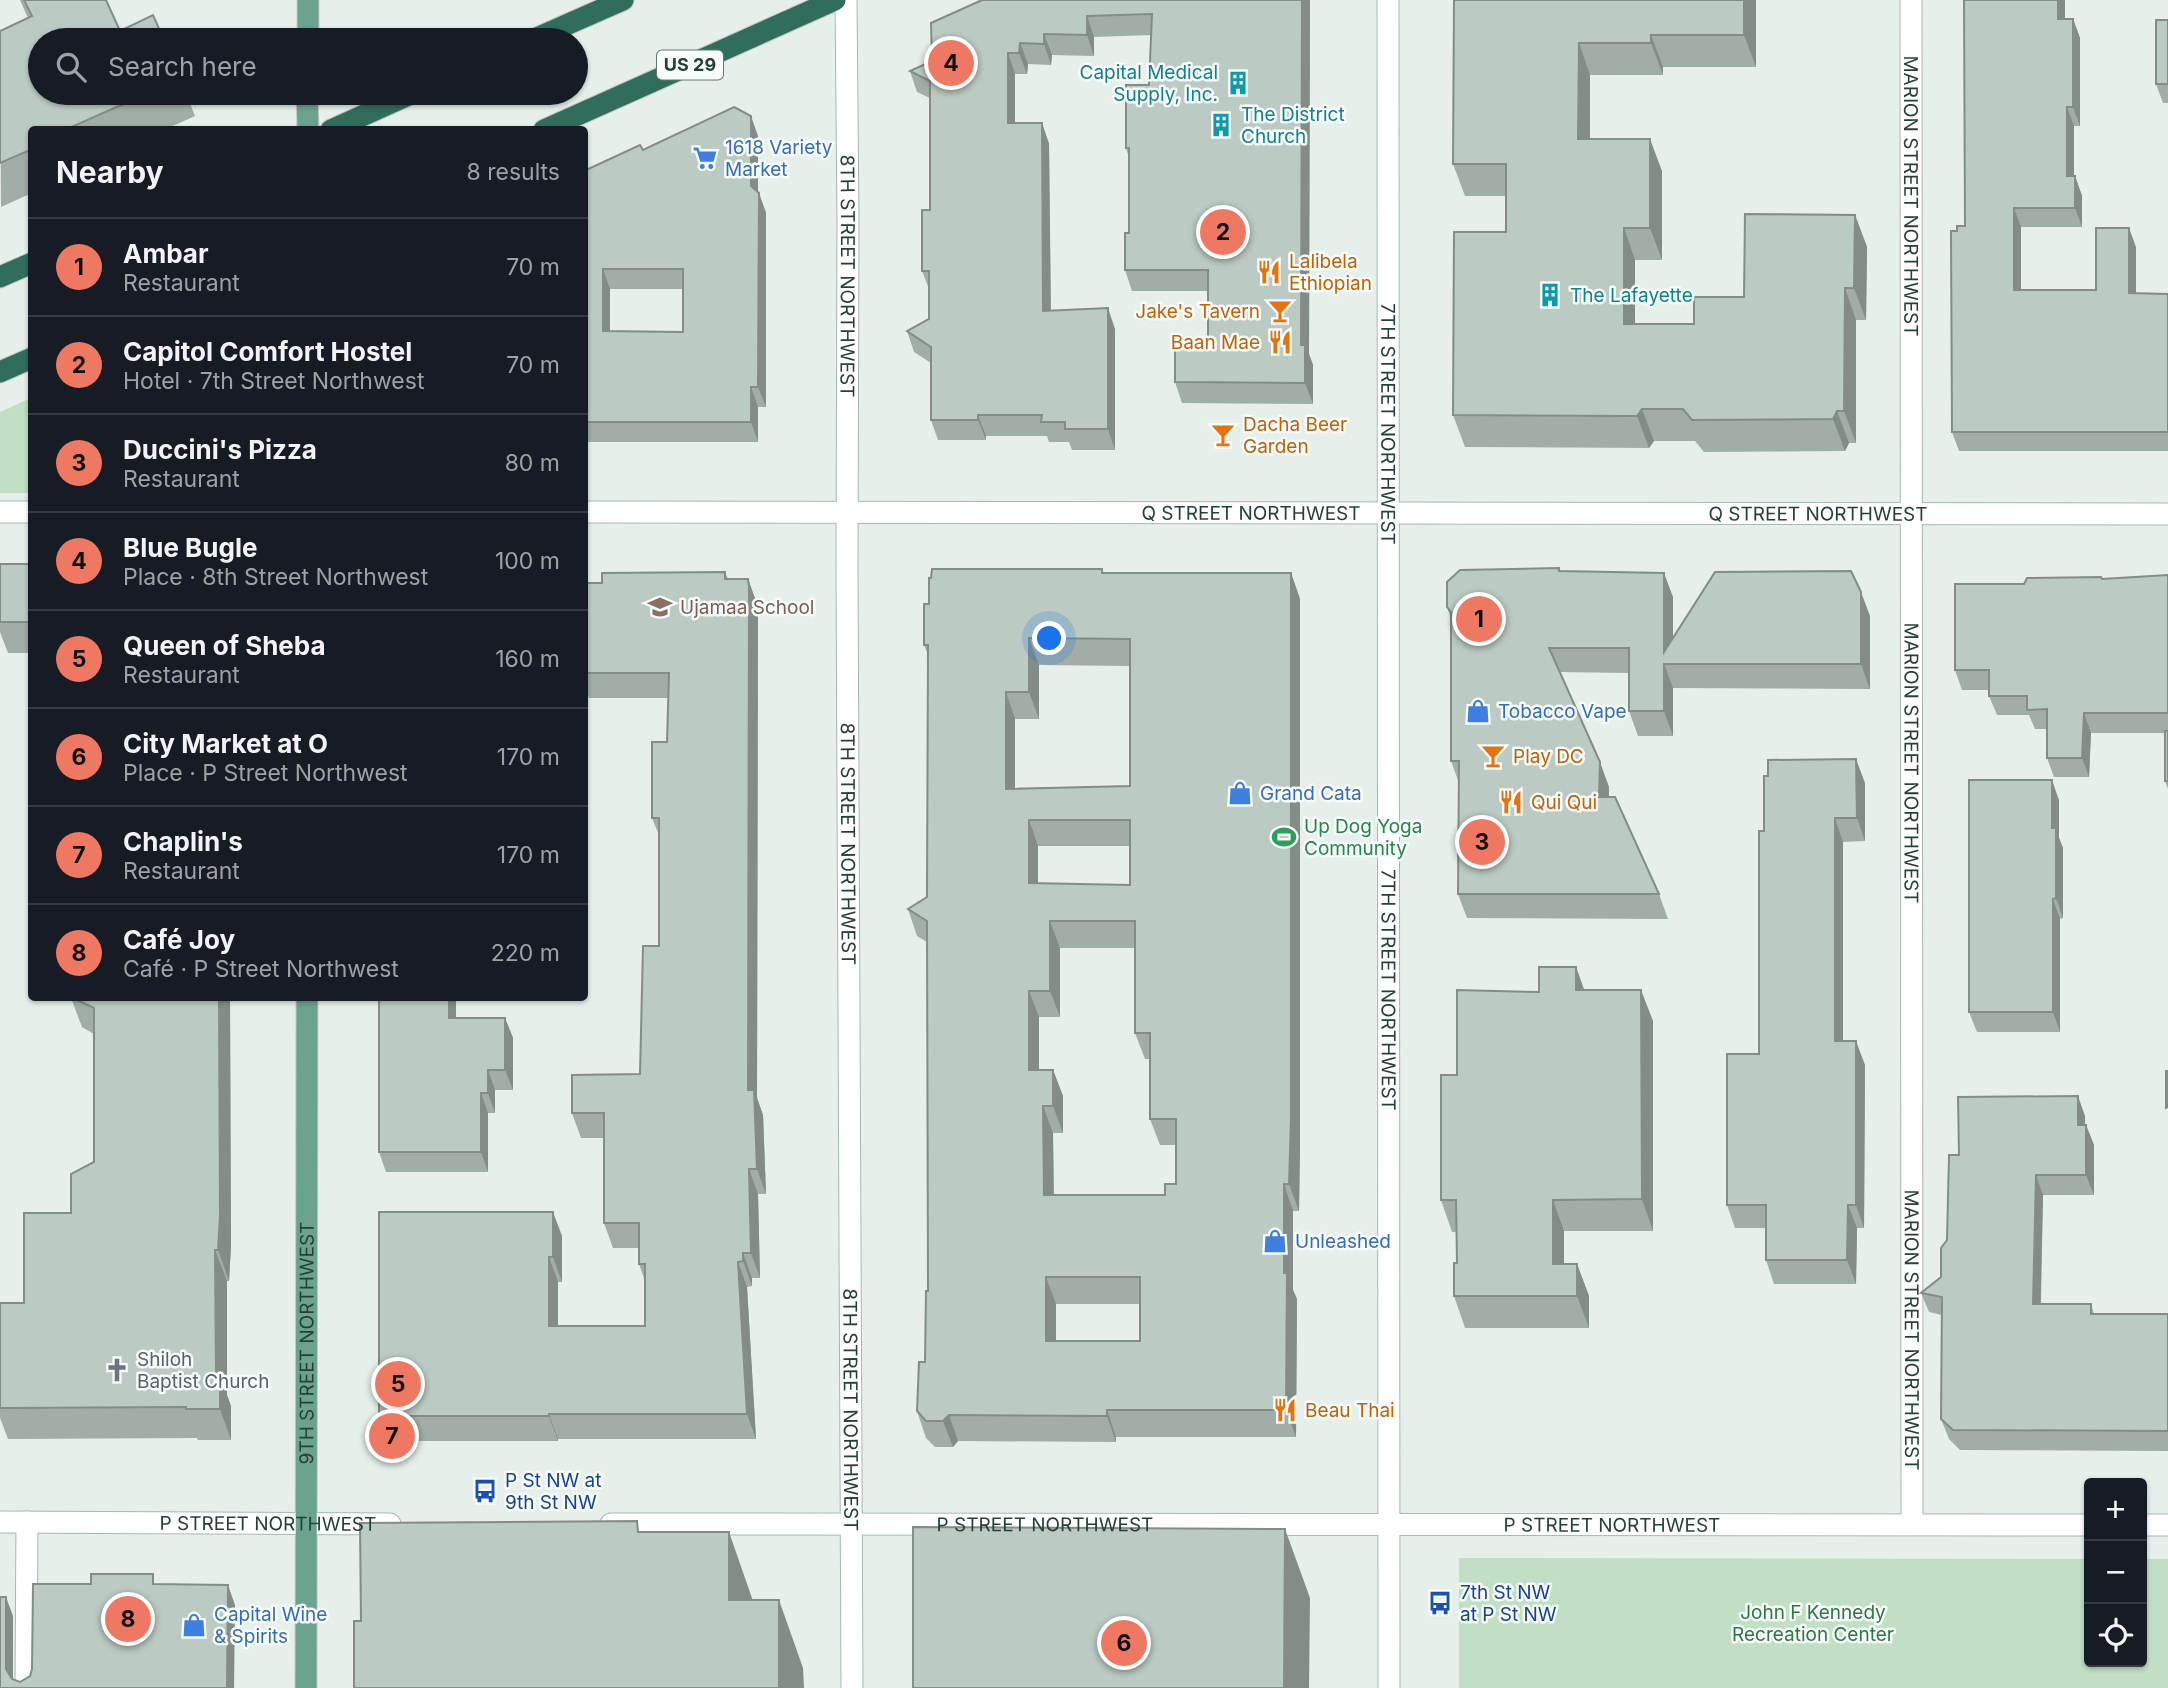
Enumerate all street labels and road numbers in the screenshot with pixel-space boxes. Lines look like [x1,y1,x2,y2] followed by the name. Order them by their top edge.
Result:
[657,51,723,80] road number: US 29
[1899,55,1922,337] street label: MARION STREET NORTHWEST
[835,155,859,397] street label: 8TH STREET NORTHWEST
[1376,303,1399,545] street label: 7TH STREET NORTHWEST
[1141,502,1361,525] street label: Q STREET NORTHWEST
[1708,502,1928,526] street label: Q STREET NORTHWEST
[1899,622,1923,904] street label: MARION STREET NORTHWEST
[836,723,860,965] street label: 8TH STREET NORTHWEST
[1377,869,1400,1111] street label: 7TH STREET NORTHWEST
[1900,1189,1923,1471] street label: MARION STREET NORTHWEST
[295,1222,319,1464] street label: 9TH STREET NORTHWEST
[838,1289,862,1531] street label: 8TH STREET NORTHWEST
[160,1512,376,1536] street label: P STREET NORTHWEST
[937,1513,1153,1536] street label: P STREET NORTHWEST
[1504,1514,1720,1537] street label: P STREET NORTHWEST

